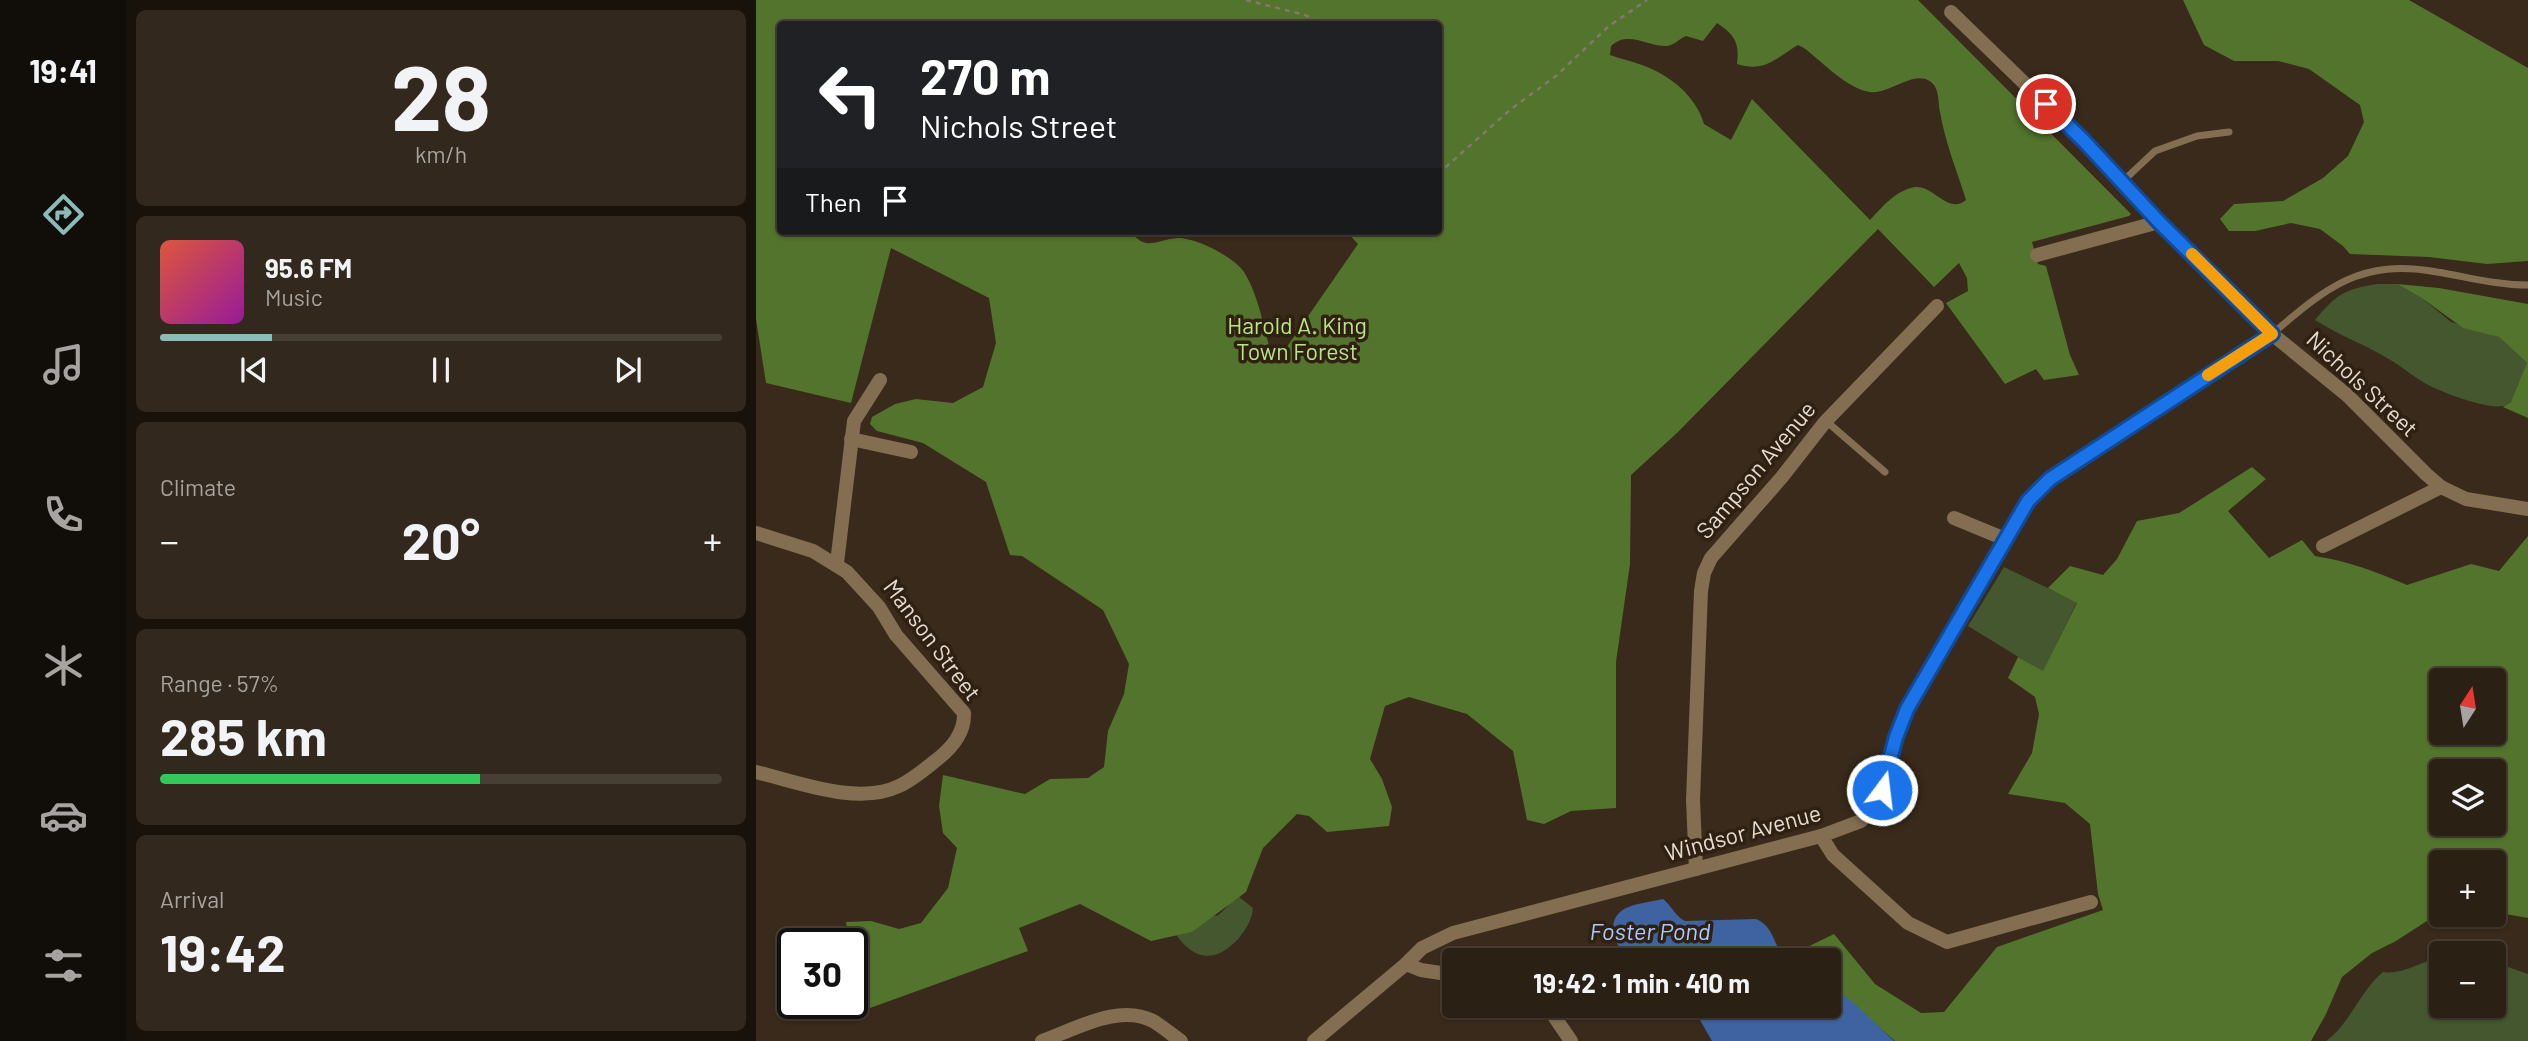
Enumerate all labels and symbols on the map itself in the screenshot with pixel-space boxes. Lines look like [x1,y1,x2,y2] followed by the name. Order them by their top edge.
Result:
[2016,74,2076,134] pin
[1227,311,1367,365] park label: Harold A. King Town Forest
[2301,325,2424,442] street label: Nichols Street
[1690,395,1821,544] street label: Sampson Avenue
[878,573,987,705] street label: Manson Street
[2429,668,2506,746] north arrow
[1845,753,1919,827] position arrow
[1662,798,1824,866] street label: Windsor Avenue
[1590,916,1711,945] water label: Foster Pond
[777,928,868,1019] speed limit sign: 30

